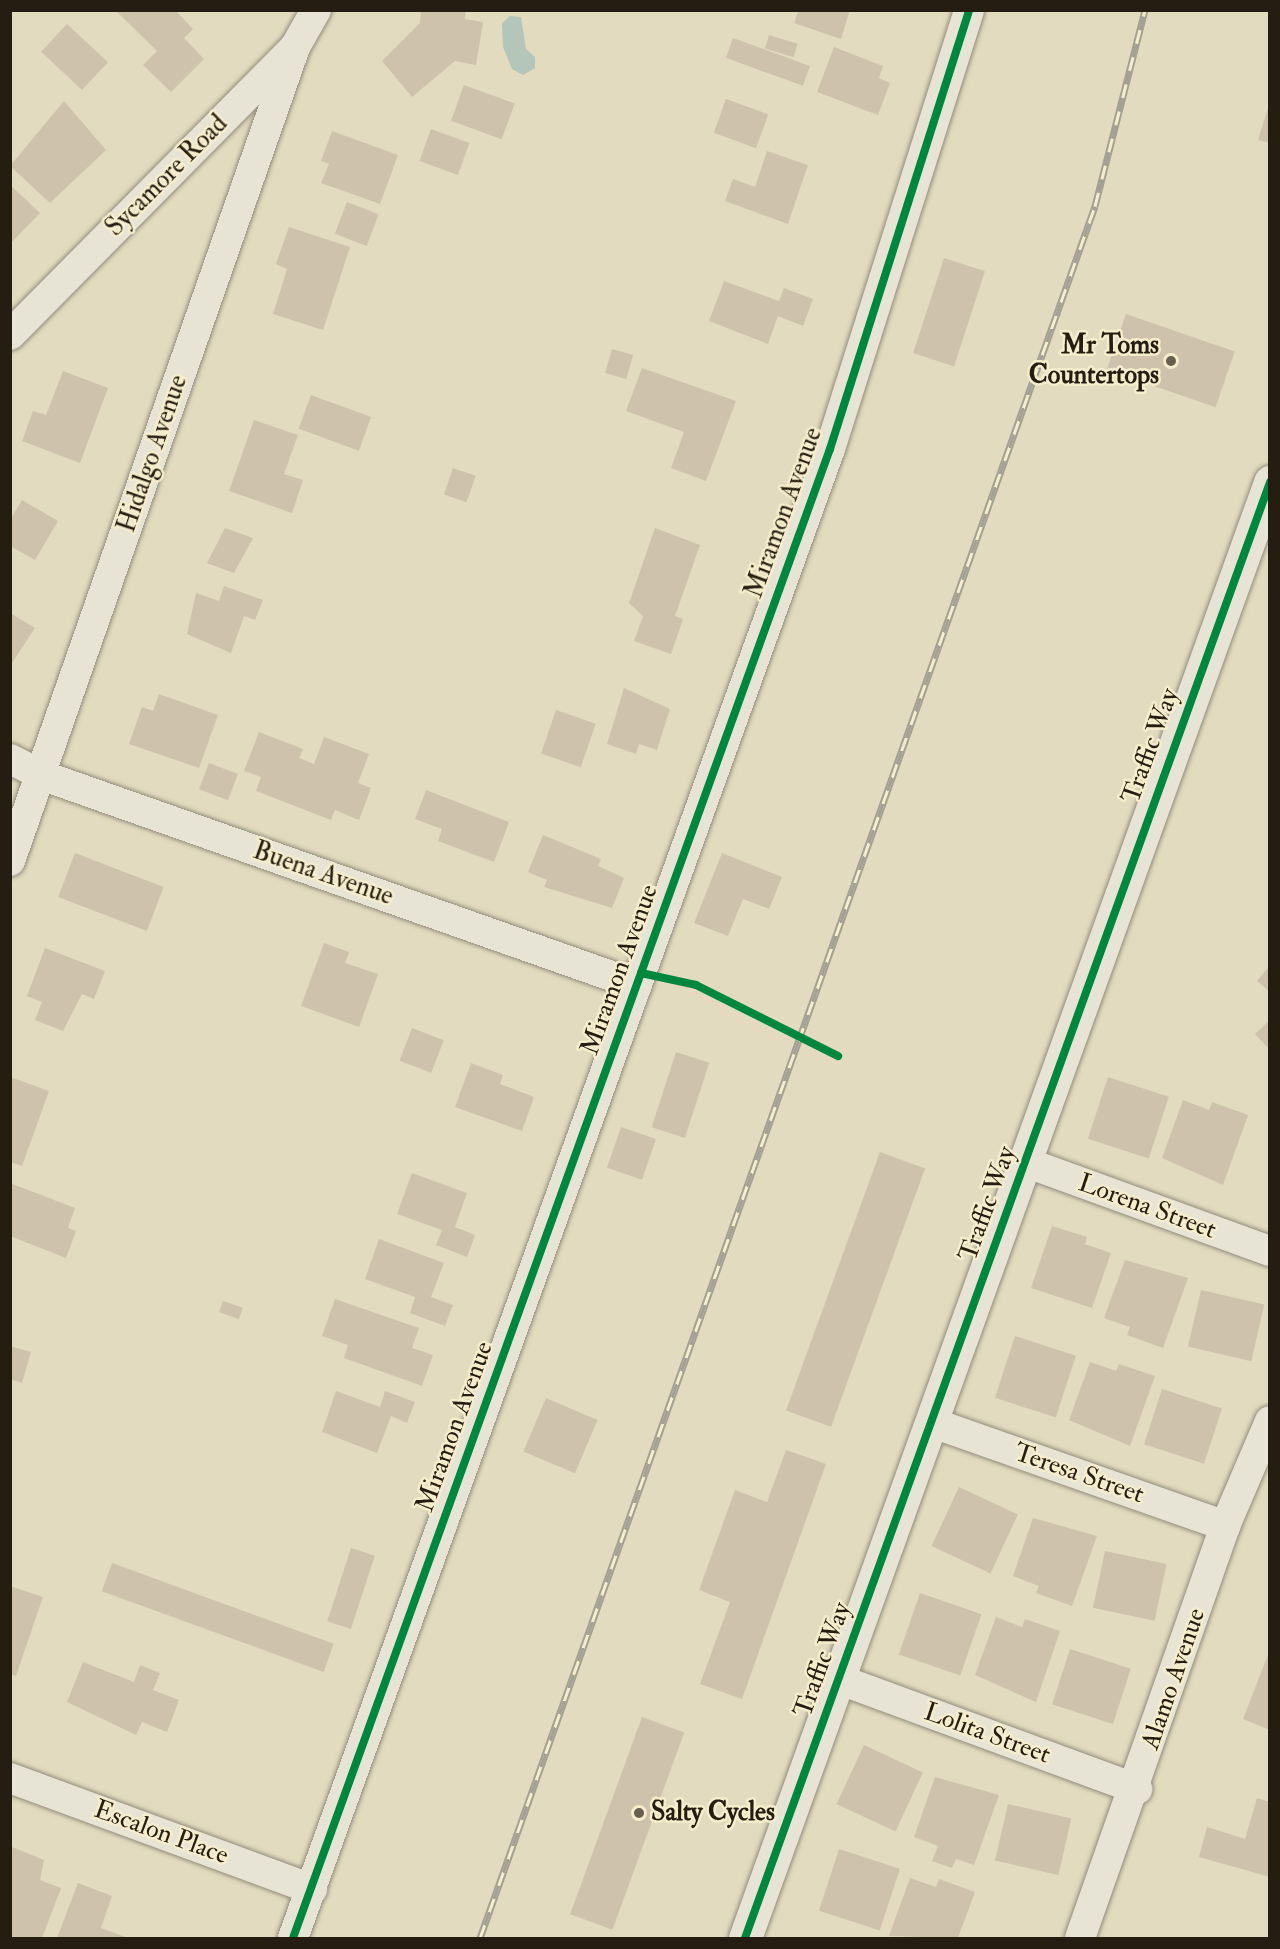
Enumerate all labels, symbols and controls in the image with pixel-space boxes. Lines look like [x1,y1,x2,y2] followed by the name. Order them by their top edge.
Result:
[100,109,234,243] street label: Sycamore Road
[1029,330,1159,392] place label: Mr Toms Countertops
[1164,354,1178,368] marker: Mr Toms Countertops
[112,371,194,537] street label: Hidalgo Avenue
[739,423,829,603] street label: Miramon Avenue
[1116,684,1186,808] street label: Traffic Way
[249,835,397,913] street label: Buena Avenue
[575,880,665,1060] street label: Miramon Avenue
[953,1142,1023,1266] street label: Traffic Way
[1074,1168,1220,1246] street label: Lorena Street
[410,1337,500,1517] street label: Miramon Avenue
[1010,1437,1148,1511] street label: Teresa Street
[788,1598,858,1722] street label: Traffic Way
[1135,1604,1213,1754] street label: Alamo Avenue
[920,1697,1054,1771] street label: Lolita Street
[90,1794,232,1872] street label: Escalon Place
[651,1797,775,1829] place label: Salty Cycles
[632,1806,646,1820] marker: Salty Cycles

